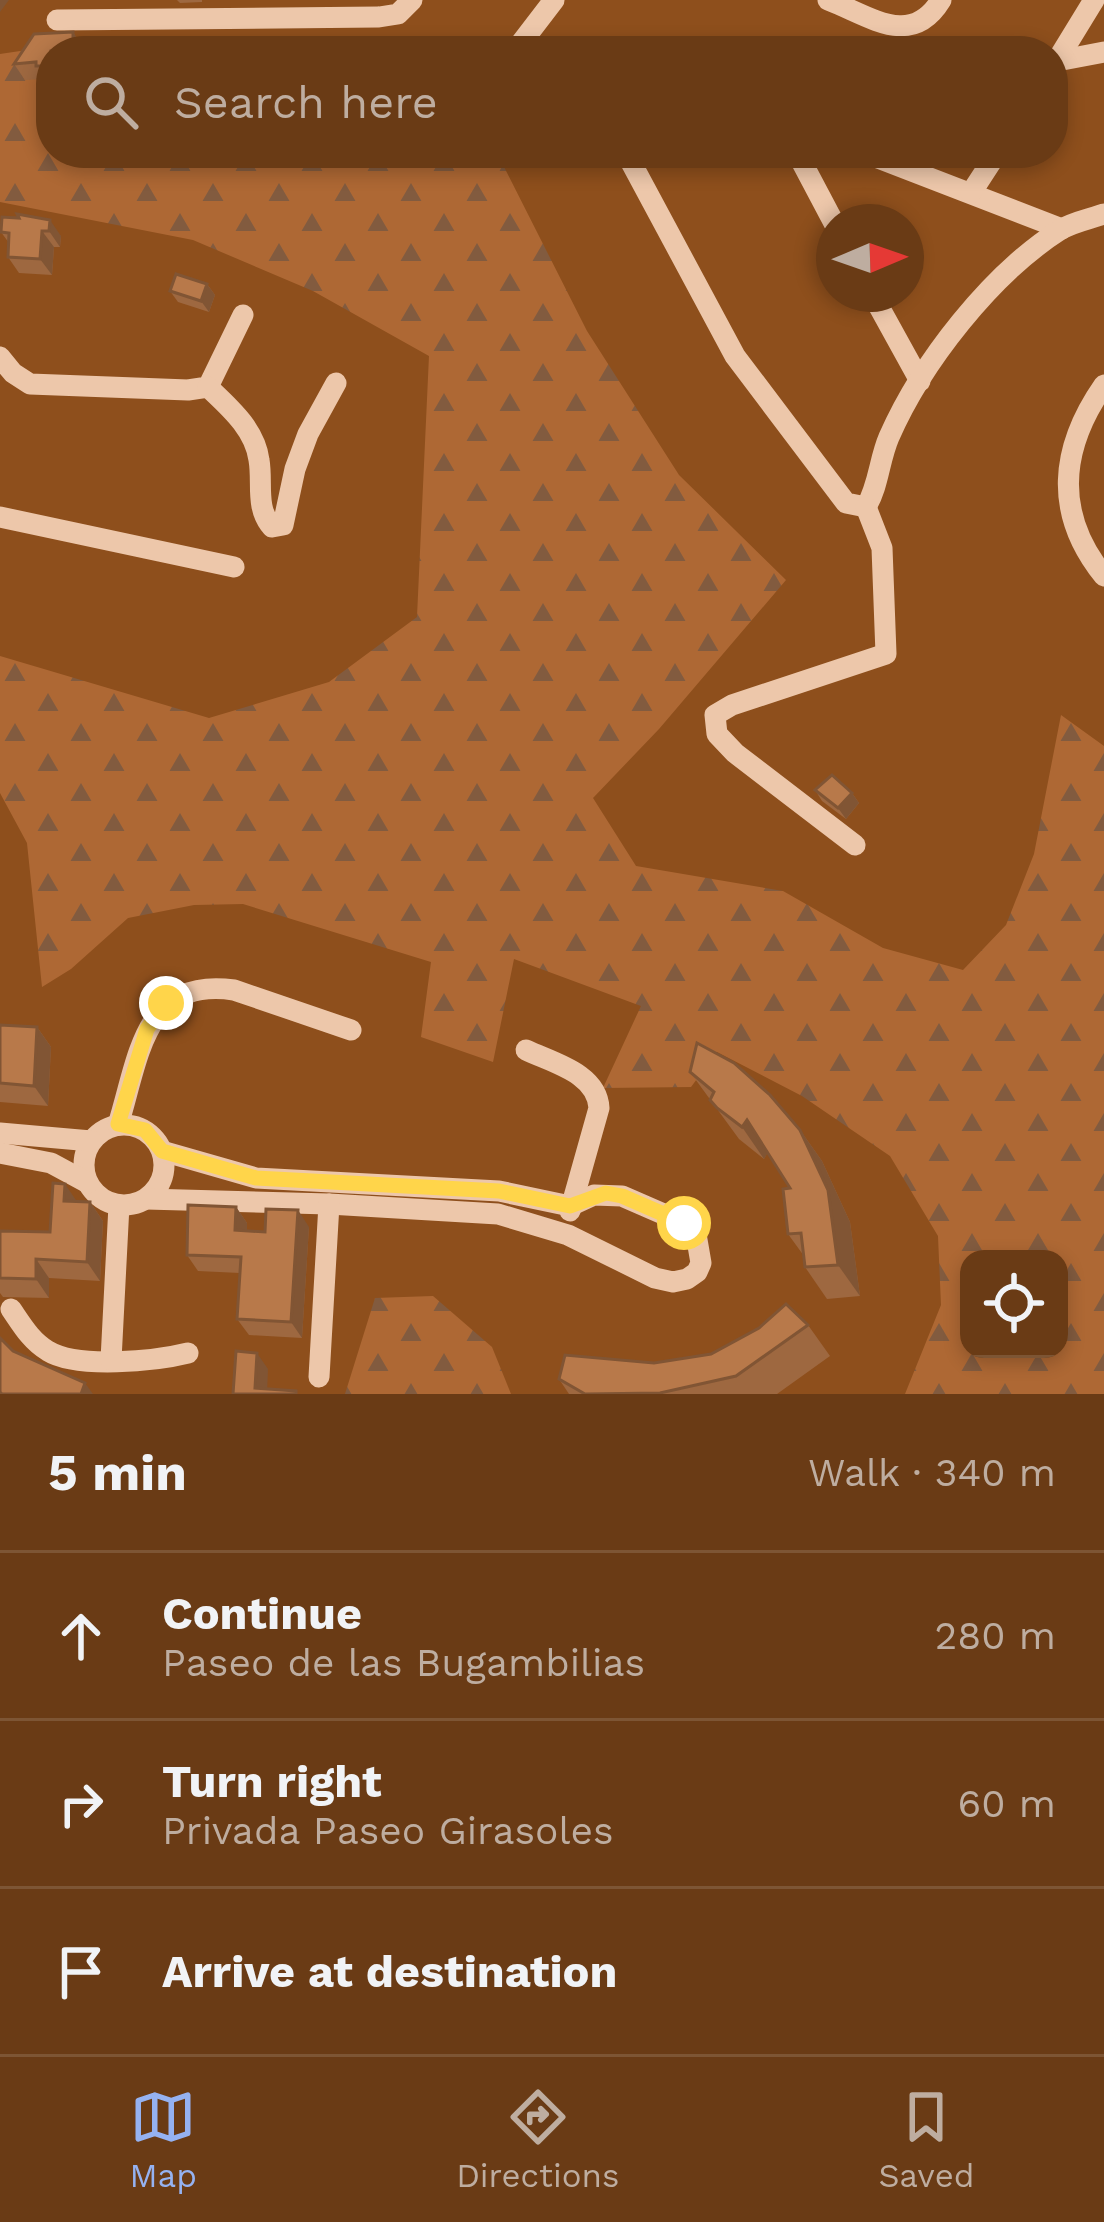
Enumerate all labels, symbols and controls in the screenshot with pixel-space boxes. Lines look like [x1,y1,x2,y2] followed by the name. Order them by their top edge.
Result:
[36,36,1068,168] search box
[78,69,144,135] icon: search
[174,76,438,129] text: Search here
[816,204,924,312] north arrow
[139,976,193,1030] route end
[657,1196,711,1250] route start
[960,1250,1068,1358] map controls
[960,1250,1068,1358] button: locate
[48,1443,187,1502] text: 5 min
[808,1450,1056,1495] text: Walk · 340 m
[162,1587,362,1640] text: Continue
[48,1603,114,1669] icon: ahead
[935,1613,1056,1658] text: 280 m
[162,1640,645,1685] text: Paseo de las Bugambilias
[162,1755,382,1808] text: Turn right
[48,1771,114,1837] icon: right
[958,1781,1056,1826] text: 60 m
[162,1808,613,1853] text: Privada Paseo Girasoles
[48,1939,114,2005] icon: arrive
[162,1945,617,1998] text: Arrive at destination
[130,2084,197,2195] tab: Map
[456,2084,619,2195] tab: Directions
[879,2084,974,2195] tab: Saved

